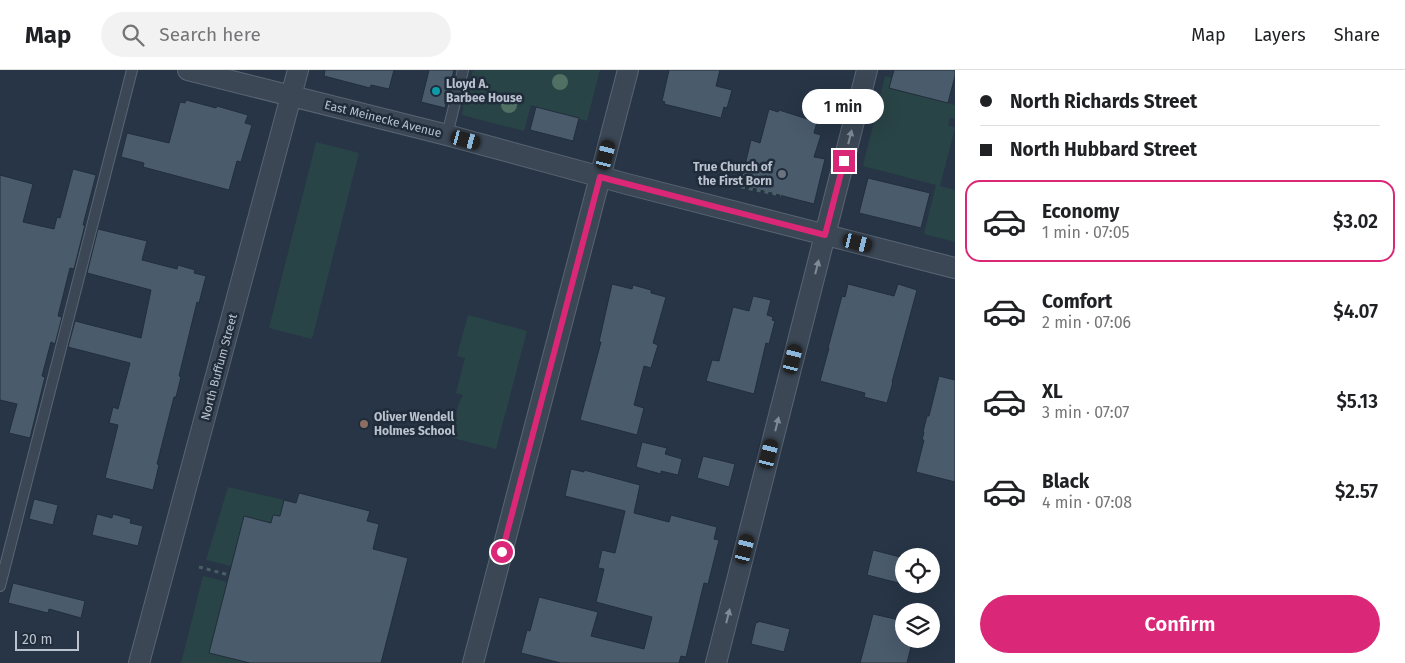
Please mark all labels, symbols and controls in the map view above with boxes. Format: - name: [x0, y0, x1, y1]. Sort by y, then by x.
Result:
- search box: [101, 12, 451, 57]
- text: Map: [25, 21, 71, 49]
- icon: search: [119, 21, 147, 49]
- text: Search here: [159, 23, 261, 46]
- text: Map: [1191, 24, 1226, 46]
- text: Layers: [1254, 24, 1306, 46]
- text: Share: [1334, 24, 1380, 46]
- place label: Lloyd A. Barbee House: [446, 77, 523, 105]
- marker: Lloyd A. Barbee House: [430, 85, 442, 97]
- callout: 1 min: [803, 88, 885, 124]
- text: North Richards Street: [1010, 90, 1197, 113]
- text: 1 min: [824, 97, 862, 116]
- street label: East Meinecke Avenue: [323, 98, 443, 140]
- car: [449, 129, 482, 151]
- one-way arrow: [846, 129, 854, 144]
- text: North Hubbard Street: [1010, 138, 1197, 161]
- car: [595, 139, 616, 171]
- route end: [833, 150, 855, 172]
- place label: True Church of the First Born: [693, 160, 774, 188]
- marker: True Church of the First Born: [776, 168, 788, 180]
- icon: car: [982, 199, 1027, 244]
- text: Economy: [1042, 200, 1119, 223]
- text: $3.02: [1333, 210, 1378, 233]
- text: 1 min · 07:05: [1042, 223, 1130, 242]
- car: [841, 232, 874, 254]
- one-way arrow: [813, 259, 821, 274]
- icon: car: [982, 289, 1027, 334]
- text: Comfort: [1042, 290, 1112, 313]
- text: $4.07: [1333, 300, 1378, 323]
- street label: North Buffum Street: [198, 312, 240, 422]
- text: 2 min · 07:06: [1042, 313, 1131, 332]
- car: [782, 343, 803, 375]
- icon: car: [982, 379, 1027, 424]
- text: XL: [1042, 380, 1063, 403]
- text: $5.13: [1337, 390, 1378, 413]
- text: 3 min · 07:07: [1042, 403, 1129, 422]
- place label: Oliver Wendell Holmes School: [374, 410, 456, 438]
- one-way arrow: [773, 417, 781, 432]
- marker: Oliver Wendell Holmes School: [358, 418, 370, 430]
- car: [758, 438, 779, 470]
- icon: car: [982, 469, 1027, 514]
- text: Black: [1042, 470, 1089, 493]
- text: $2.57: [1335, 480, 1378, 503]
- text: 4 min · 07:08: [1042, 493, 1132, 512]
- car: [734, 533, 755, 565]
- route start: [491, 541, 513, 563]
- map controls: [895, 548, 940, 648]
- button: locate: [895, 548, 940, 593]
- button: Confirm: [980, 595, 1380, 653]
- button: layers: [895, 603, 940, 648]
- one-way arrow: [724, 608, 732, 623]
- scale bar: [15, 628, 79, 651]
- text: 20 m: [22, 631, 52, 648]

